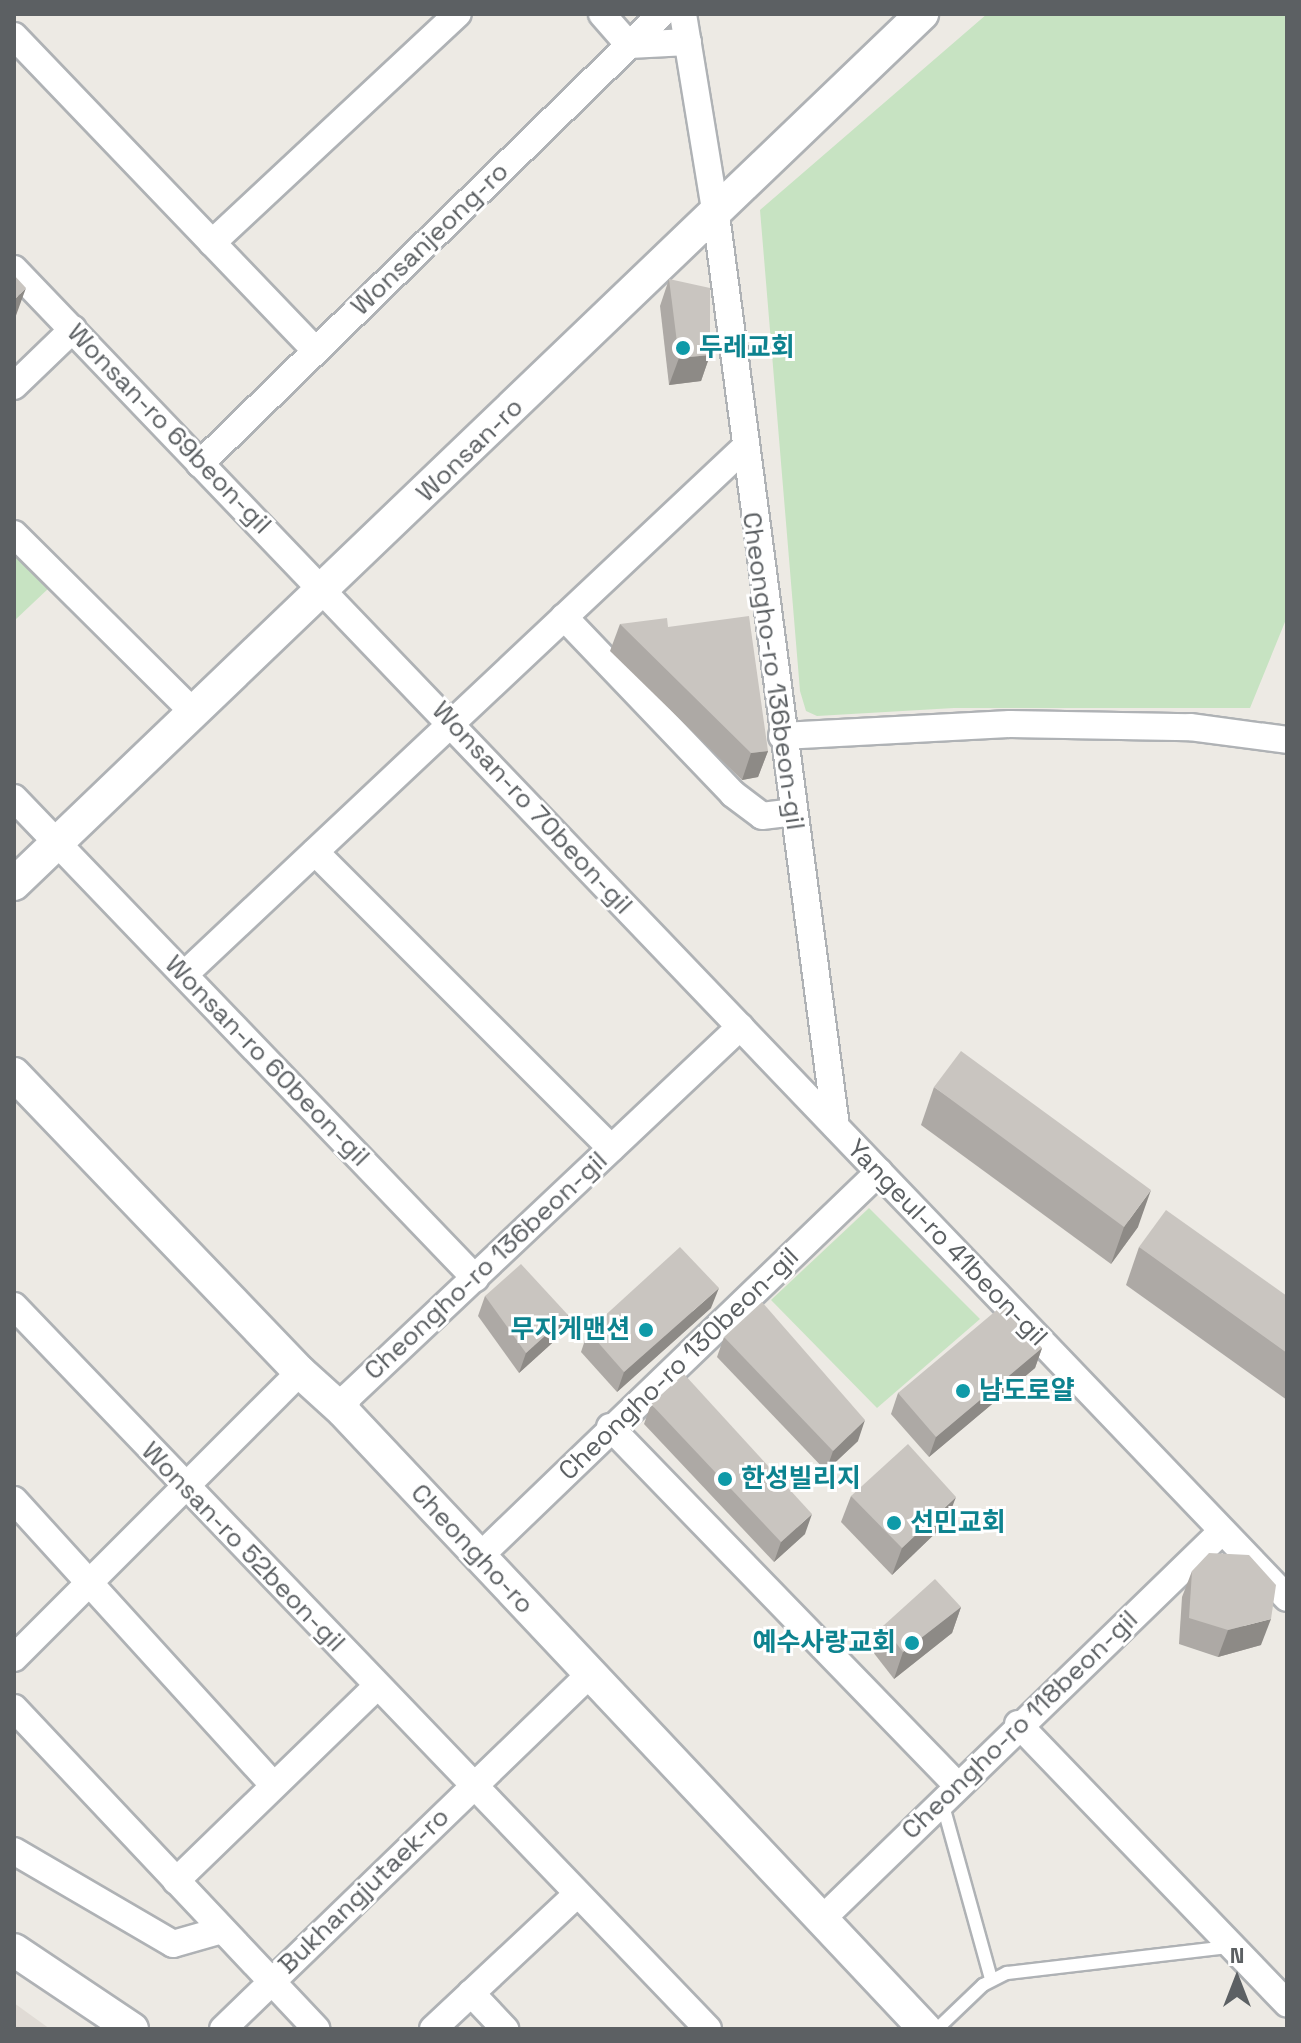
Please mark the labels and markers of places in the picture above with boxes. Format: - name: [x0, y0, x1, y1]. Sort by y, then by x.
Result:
- place label: 두레교회: [699, 332, 795, 364]
- marker: 두레교회: [674, 339, 692, 357]
- place label: 무지게맨션: [510, 1314, 630, 1346]
- marker: 무지게맨션: [637, 1321, 655, 1339]
- place label: 남도로얄: [979, 1375, 1075, 1407]
- marker: 남도로얄: [954, 1382, 972, 1400]
- place label: 한성빌리지: [741, 1463, 861, 1495]
- marker: 한성빌리지: [716, 1470, 734, 1488]
- place label: 선민교회: [910, 1507, 1006, 1539]
- marker: 선민교회: [885, 1514, 903, 1532]
- place label: 예수사랑교회: [752, 1627, 896, 1659]
- marker: 예수사랑교회: [903, 1634, 921, 1652]

